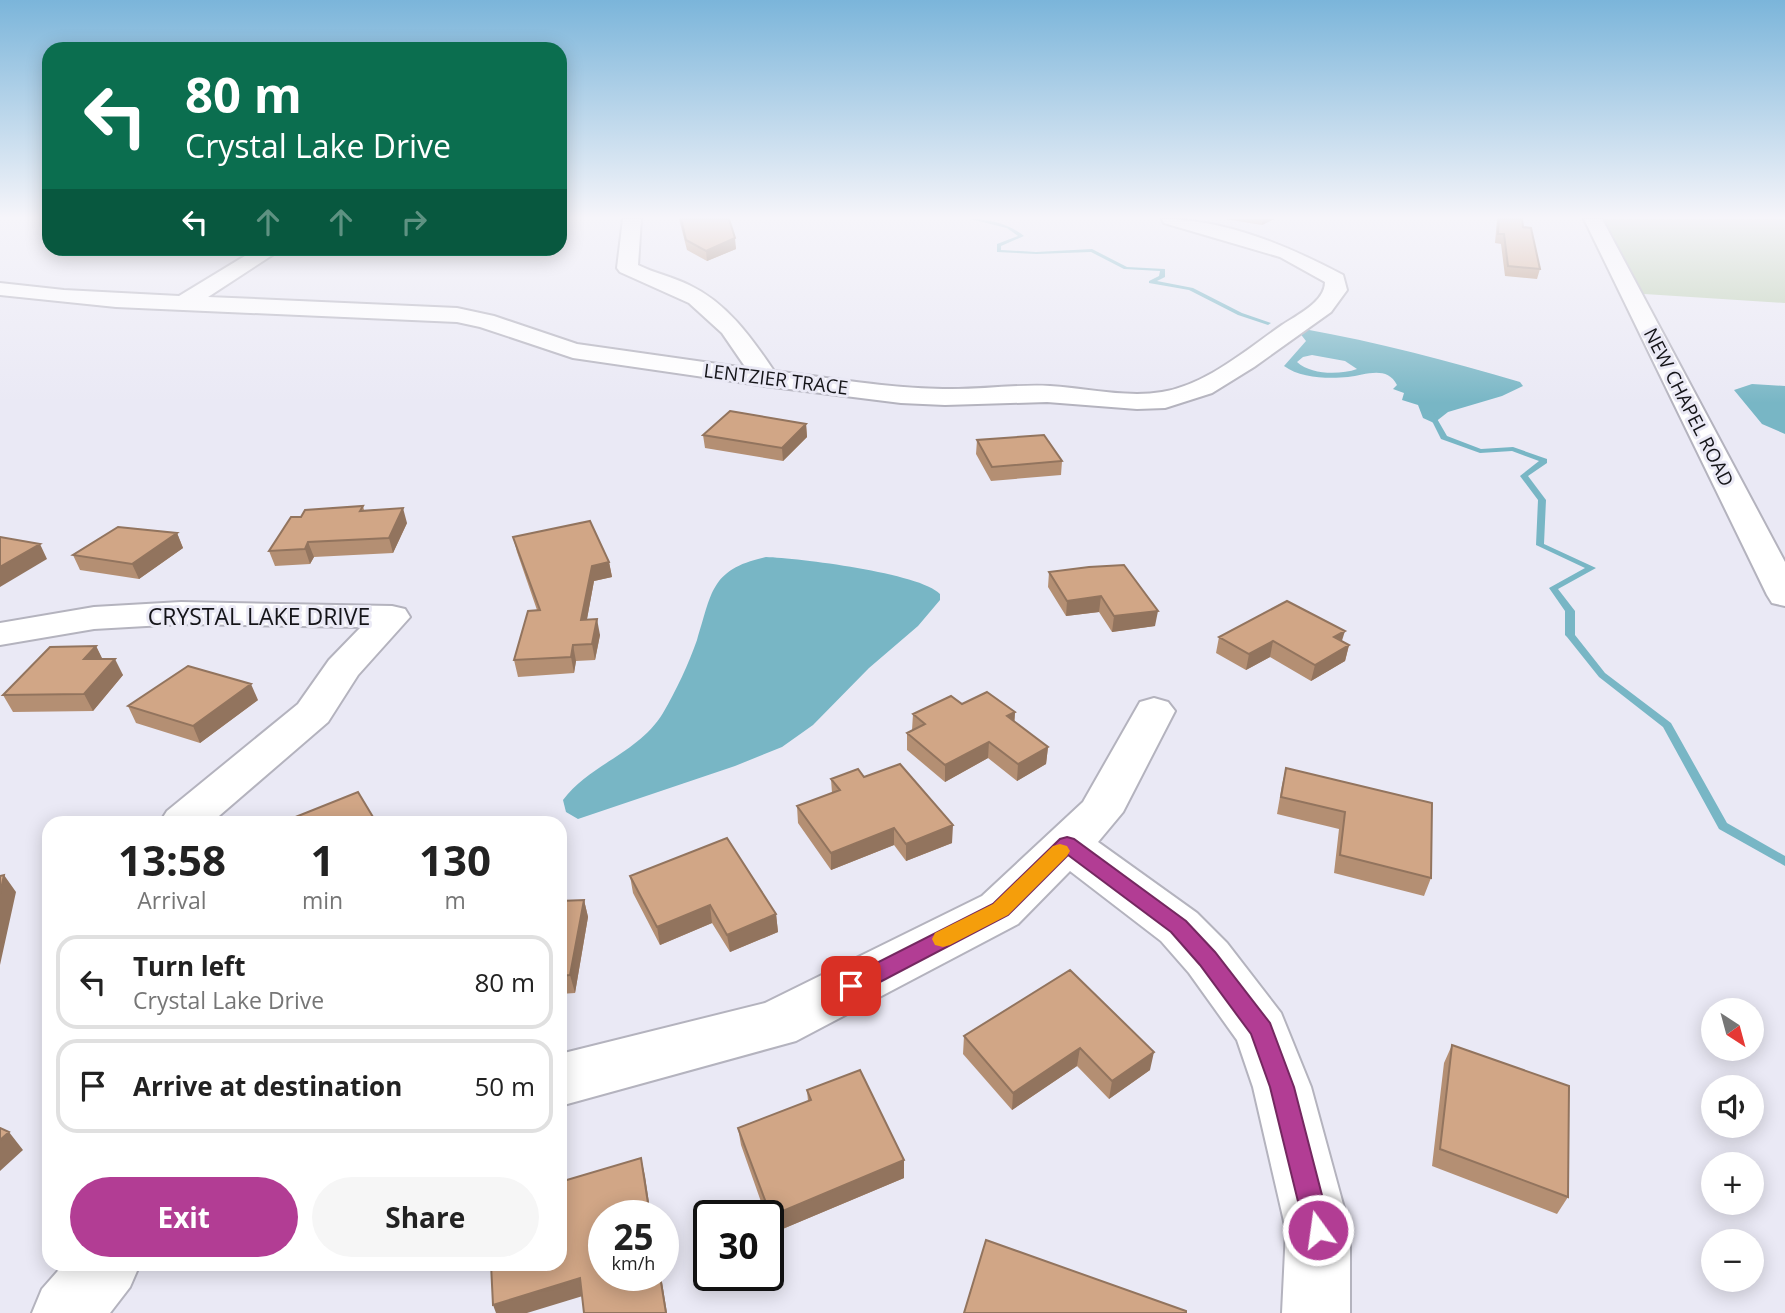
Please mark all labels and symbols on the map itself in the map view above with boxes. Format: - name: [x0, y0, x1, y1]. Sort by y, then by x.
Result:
- street label: NEW CHAPEL ROAD: [1638, 323, 1740, 491]
- street label: LENTZIER TRACE: [702, 357, 850, 401]
- street label: CRYSTAL LAKE DRIVE: [148, 600, 370, 632]
- pin: [821, 956, 881, 1016]
- north arrow: [1701, 998, 1764, 1060]
- position arrow: [1281, 1193, 1355, 1267]
- speed limit sign: 30: [693, 1200, 784, 1291]

